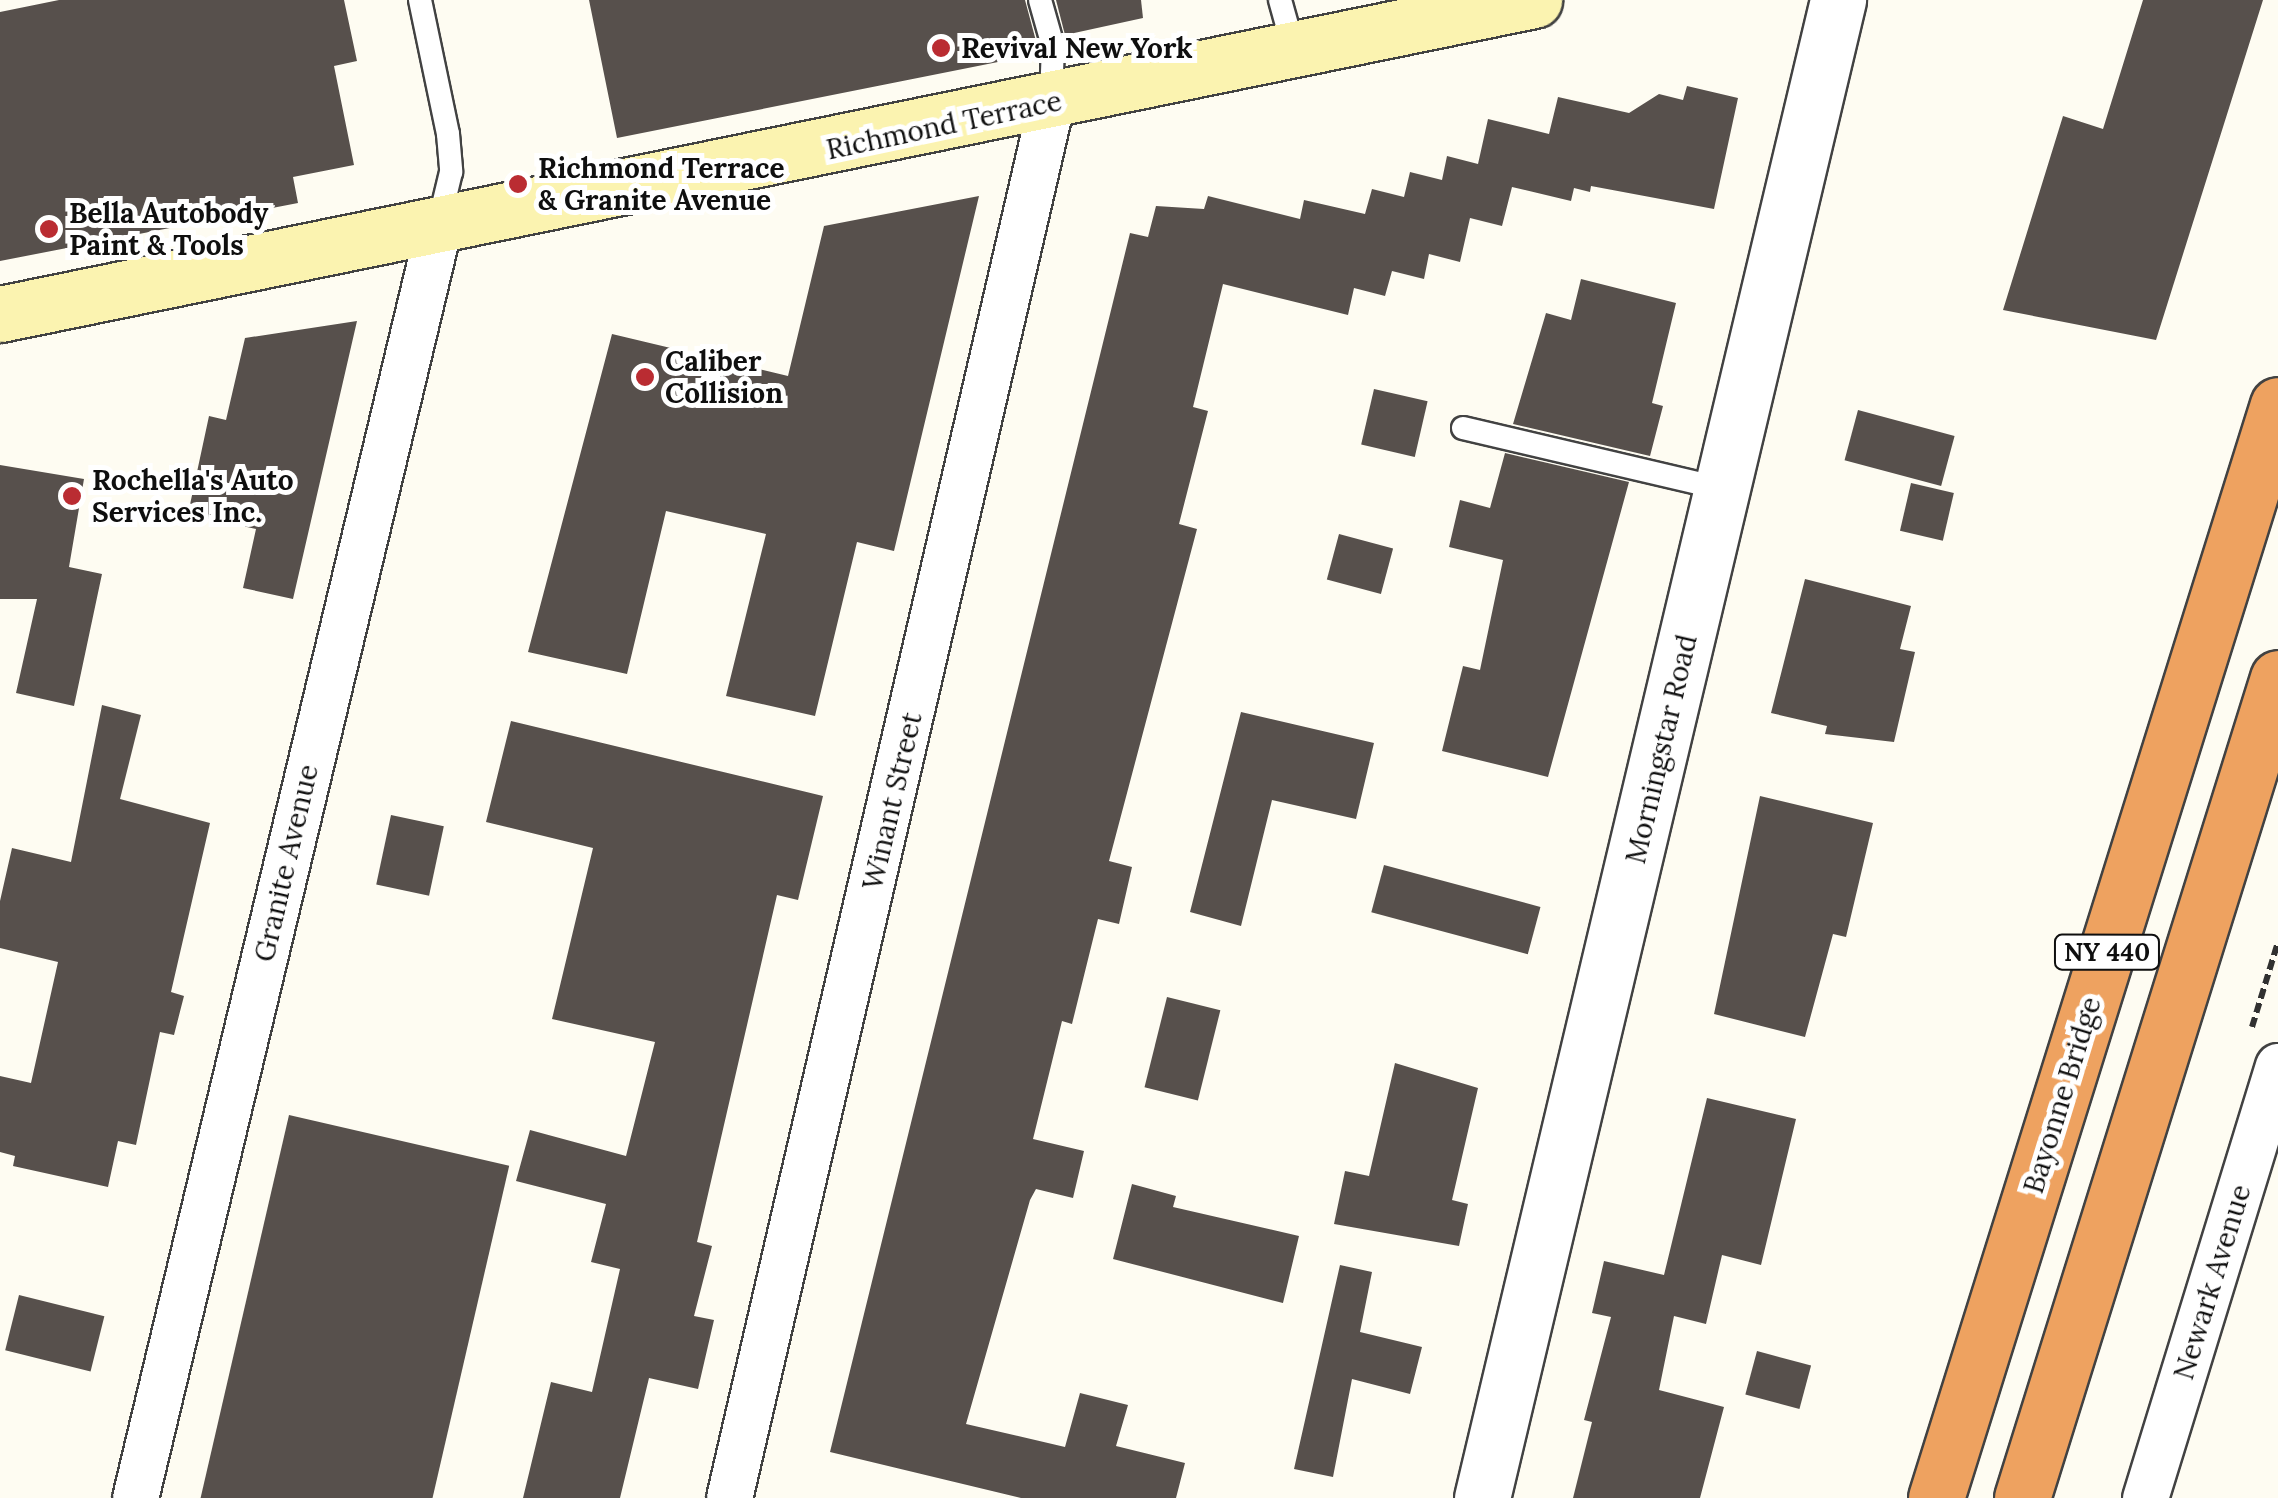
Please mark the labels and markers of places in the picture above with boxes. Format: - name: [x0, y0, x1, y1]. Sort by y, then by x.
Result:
- place label: Revival New York: [961, 31, 1193, 65]
- marker: Revival New York: [930, 37, 952, 59]
- place label: Richmond Terrace & Granite Avenue: [538, 151, 785, 217]
- marker: Richmond Terrace & Granite Avenue: [507, 173, 529, 195]
- place label: Bella Autobody Paint & Tools: [69, 196, 268, 262]
- marker: Bella Autobody Paint & Tools: [38, 218, 60, 240]
- place label: Caliber Collision: [665, 344, 783, 410]
- marker: Caliber Collision: [634, 366, 656, 388]
- place label: Rochella's Auto Services Inc.: [92, 463, 294, 529]
- marker: Rochella's Auto Services Inc.: [61, 485, 83, 507]

